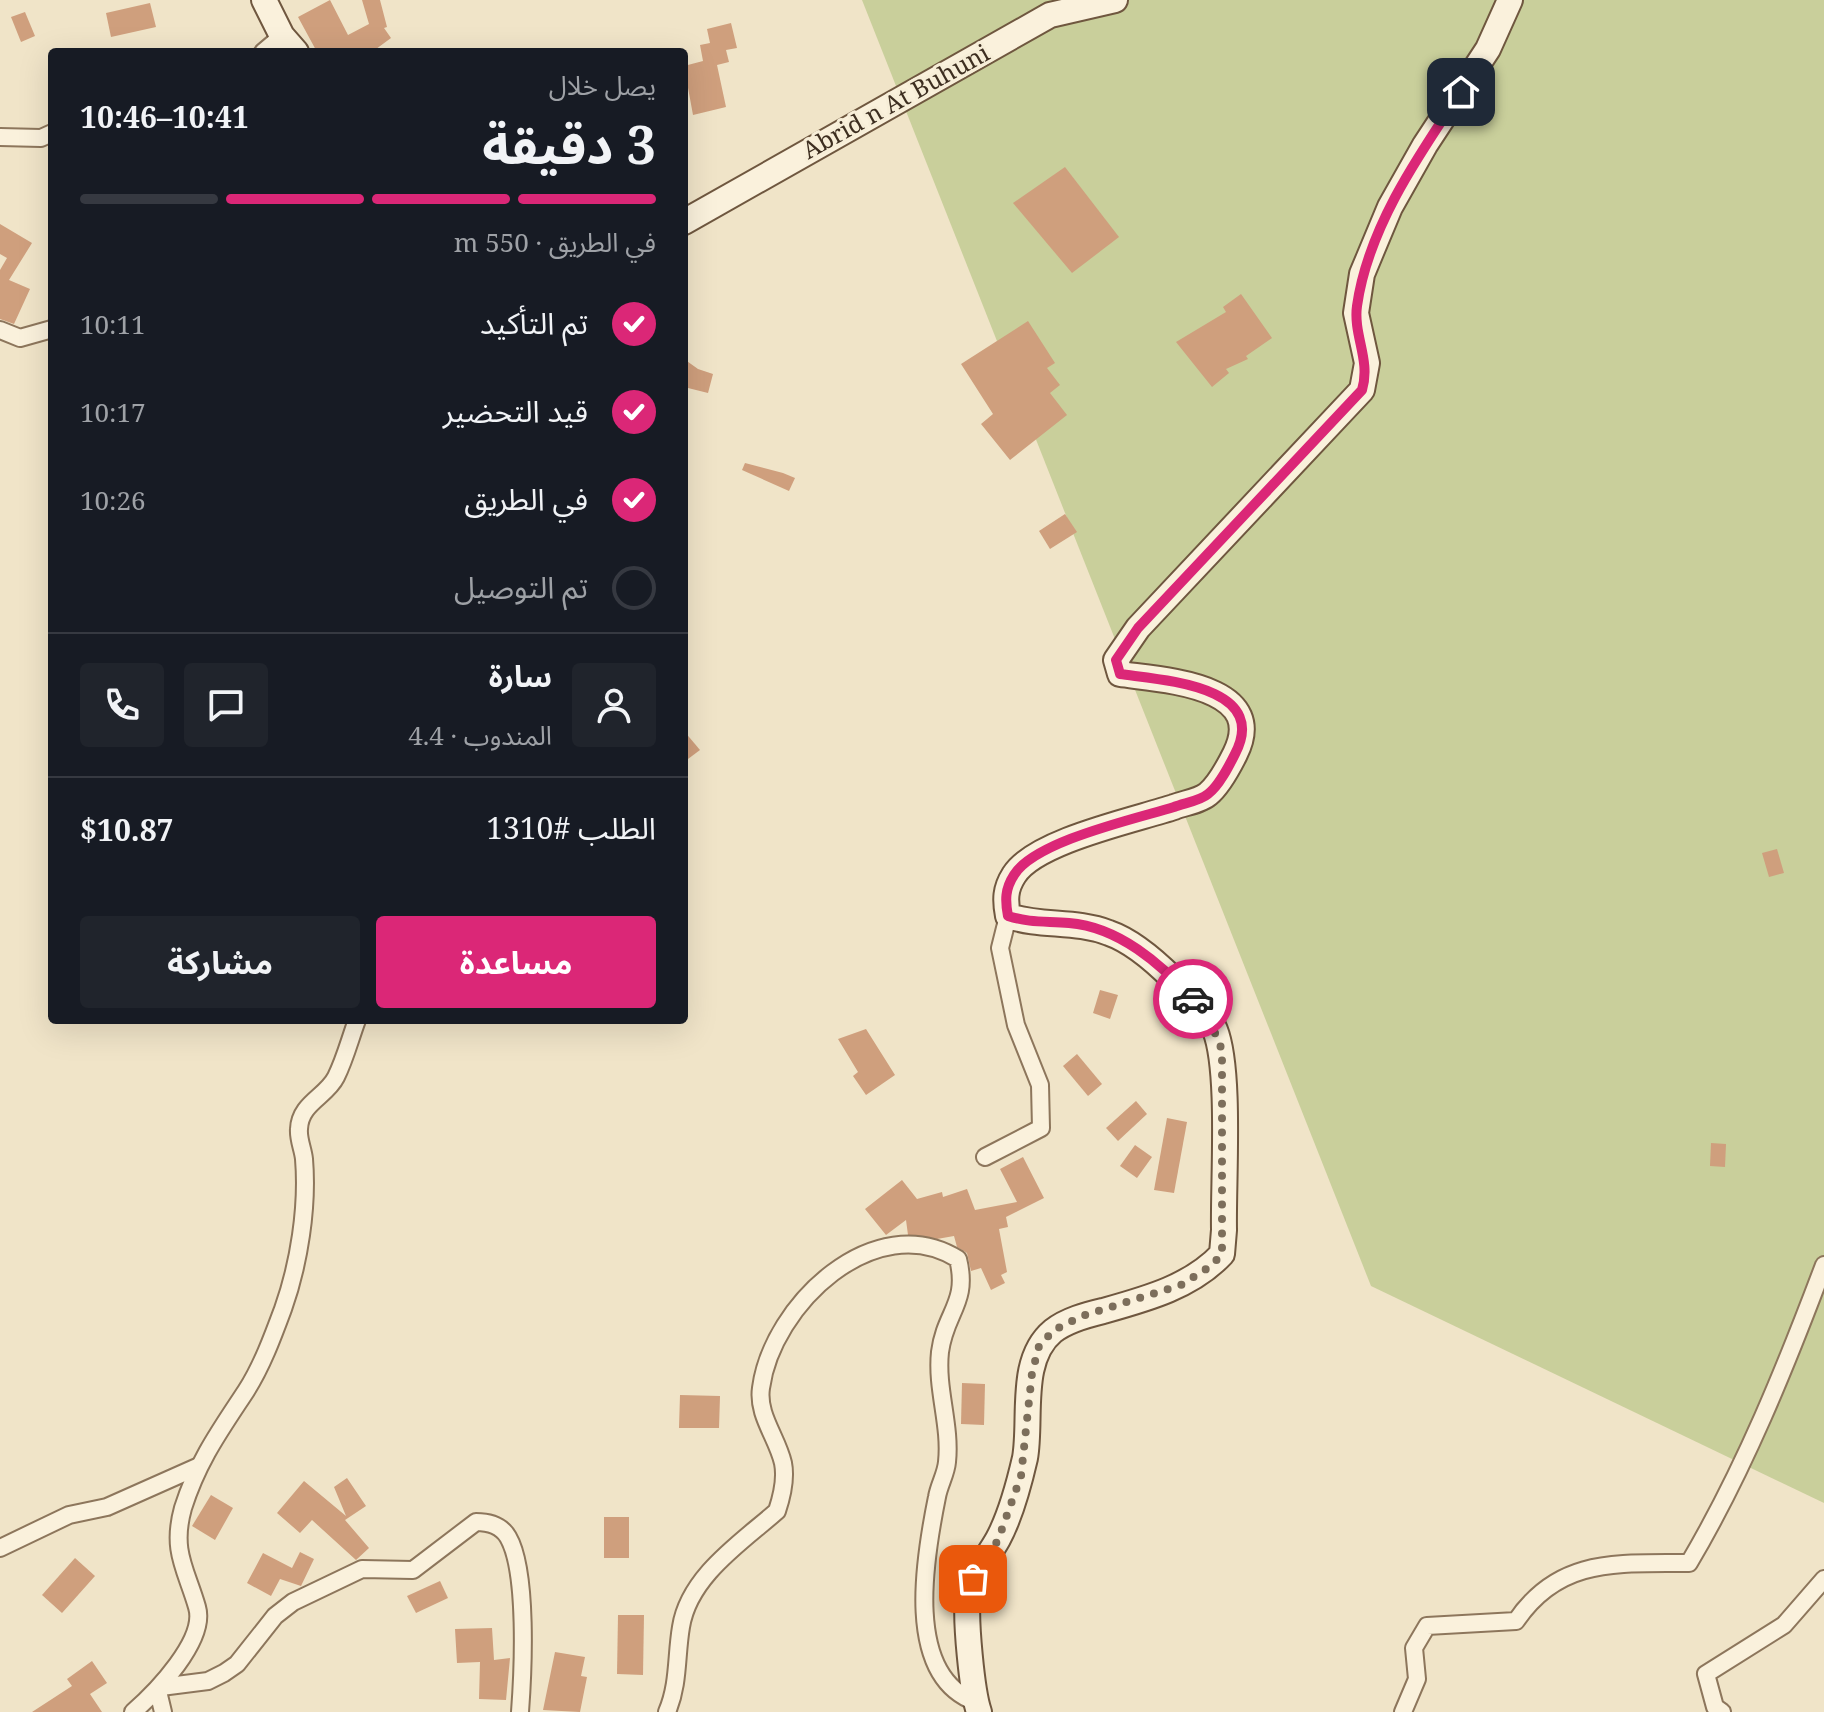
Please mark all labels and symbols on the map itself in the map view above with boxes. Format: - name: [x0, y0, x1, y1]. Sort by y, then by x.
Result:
- street label: Abrid n At Buhuni: [796, 35, 995, 166]
- pin: [1427, 58, 1495, 126]
- courier: [1153, 959, 1233, 1039]
- pin: [939, 1545, 1007, 1613]

